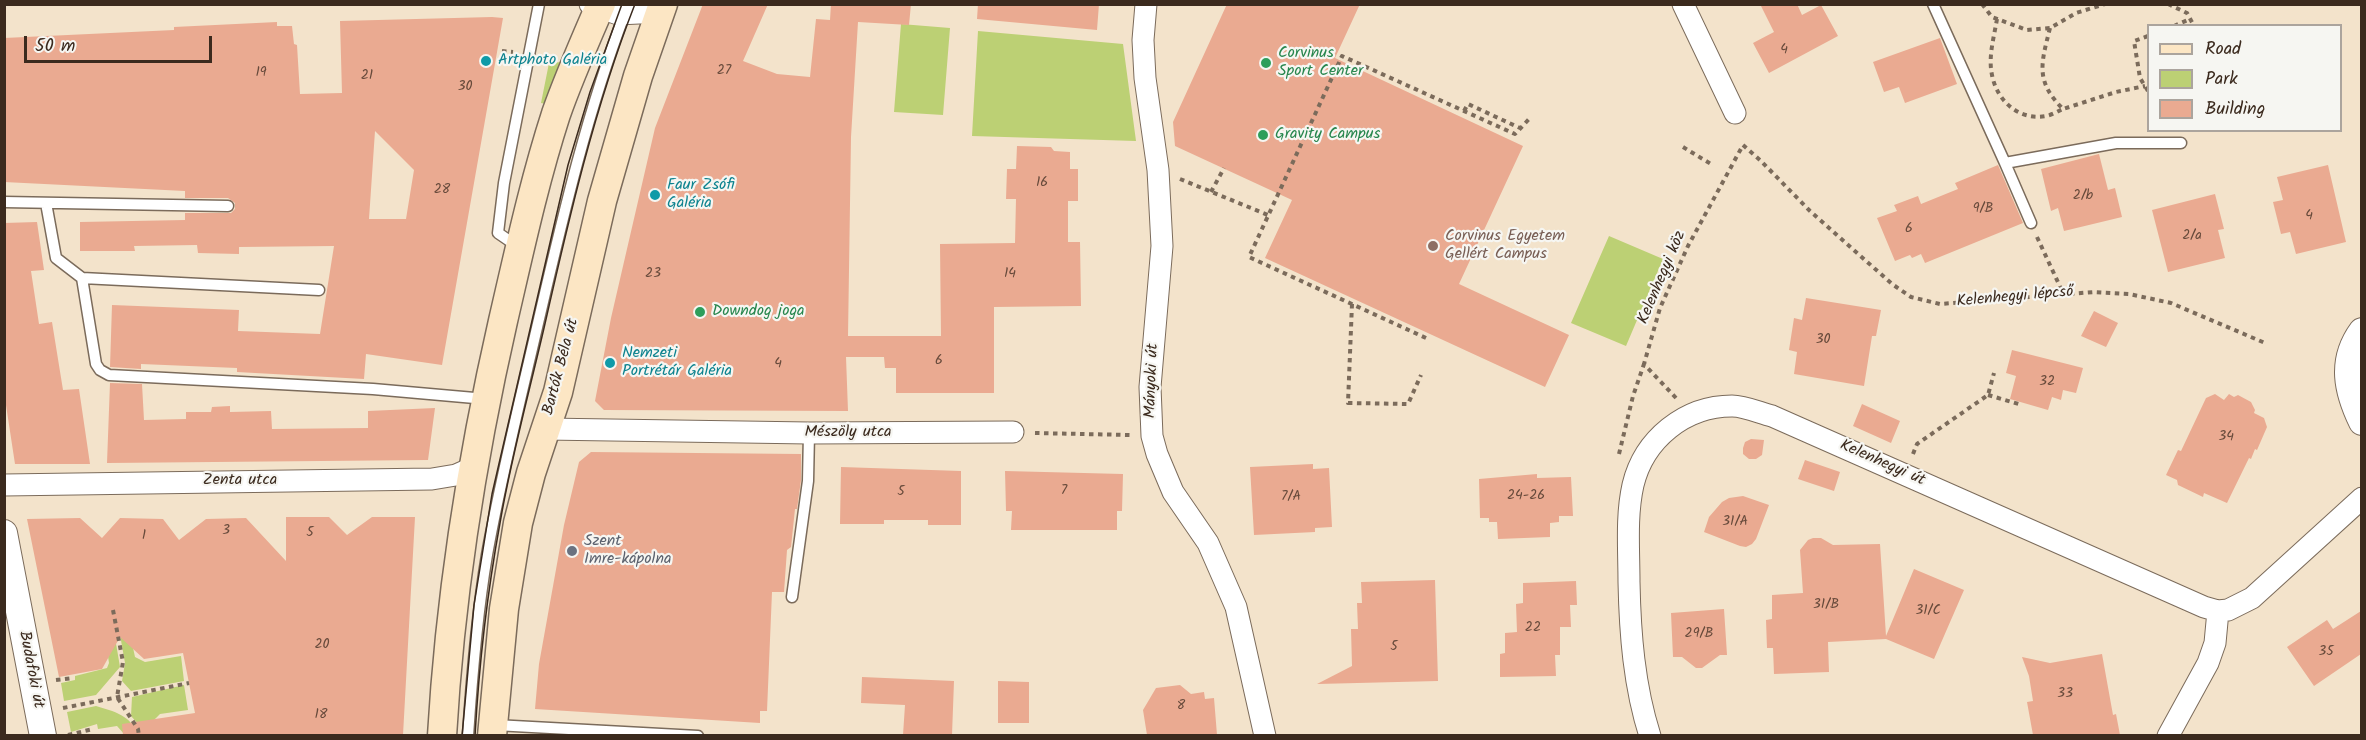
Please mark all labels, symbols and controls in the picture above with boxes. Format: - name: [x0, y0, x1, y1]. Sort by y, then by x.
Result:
- scale bar: [27, 24, 214, 62]
- legend: [2147, 24, 2342, 132]
- text: 50 m: [35, 32, 75, 61]
- text: Road: [2205, 35, 2241, 64]
- house number: 4: [1780, 43, 1788, 59]
- place label: Corvinus Sport Center: [1278, 44, 1363, 82]
- place label: Artphoto Galéria: [498, 51, 607, 71]
- marker: Artphoto Galéria: [479, 54, 493, 68]
- marker: Corvinus Sport Center: [1259, 56, 1273, 70]
- house number: 27: [717, 64, 731, 80]
- text: Park: [2205, 65, 2238, 94]
- house number: 19: [255, 66, 267, 82]
- house number: 21: [361, 69, 373, 85]
- house number: 30: [458, 80, 472, 96]
- text: Building: [2205, 95, 2265, 124]
- place label: Gravity Campus: [1275, 125, 1380, 145]
- marker: Gravity Campus: [1256, 128, 1270, 142]
- place label: Faur Zsófi Galéria: [667, 176, 735, 214]
- house number: 16: [1036, 176, 1048, 192]
- house number: 28: [434, 183, 450, 199]
- marker: Faur Zsófi Galéria: [648, 188, 662, 202]
- house number: 2/b: [2073, 189, 2093, 205]
- house number: 9/B: [1973, 202, 1993, 218]
- house number: 4: [2305, 209, 2313, 225]
- house number: 6: [1905, 222, 1913, 238]
- place label: Corvinus Egyetem Gellért Campus: [1445, 227, 1565, 265]
- street label: Kelenhegyi köz: [1635, 229, 1691, 327]
- house number: 2/a: [2182, 229, 2202, 245]
- marker: Corvinus Egyetem Gellért Campus: [1426, 239, 1440, 253]
- house number: 23: [645, 267, 661, 283]
- house number: 14: [1004, 267, 1016, 283]
- street label: Kelenhegyi lépcső: [1956, 283, 2074, 313]
- place label: Downdog joga: [712, 302, 805, 322]
- marker: Downdog joga: [693, 305, 707, 319]
- street label: Bartók Béla út: [540, 317, 584, 417]
- house number: 30: [1816, 333, 1830, 349]
- street label: Mányoki út: [1142, 343, 1164, 419]
- place label: Nemzeti Portrétár Galéria: [622, 344, 732, 382]
- house number: 6: [935, 354, 943, 370]
- marker: Nemzeti Portrétár Galéria: [603, 356, 617, 370]
- house number: 4: [774, 357, 782, 373]
- house number: 32: [2039, 375, 2055, 391]
- street label: Mészöly utca: [804, 423, 892, 443]
- house number: 34: [2218, 430, 2234, 446]
- street label: Kelenhegyi út: [1836, 437, 1928, 491]
- street label: Zenta utca: [203, 471, 277, 491]
- house number: 7: [1061, 484, 1067, 500]
- house number: 5: [897, 485, 905, 501]
- house number: 24-26: [1507, 489, 1545, 505]
- house number: 7/A: [1281, 490, 1301, 506]
- house number: 31/A: [1722, 515, 1748, 531]
- house number: 3: [222, 524, 230, 540]
- house number: 5: [306, 526, 314, 542]
- house number: 1: [142, 529, 146, 545]
- place label: Szent Imre-kápolna: [584, 532, 671, 570]
- marker: Szent Imre-kápolna: [565, 544, 579, 558]
- house number: 31/B: [1813, 598, 1839, 614]
- house number: 31/C: [1915, 604, 1941, 620]
- house number: 22: [1525, 621, 1541, 637]
- house number: 29/B: [1685, 627, 1713, 643]
- street label: Budafoki út: [13, 630, 47, 710]
- house number: 20: [314, 638, 330, 654]
- house number: 5: [1390, 640, 1398, 656]
- house number: 35: [2318, 645, 2334, 661]
- house number: 33: [2057, 687, 2073, 703]
- house number: 8: [1177, 699, 1185, 715]
- house number: 18: [315, 708, 327, 724]

